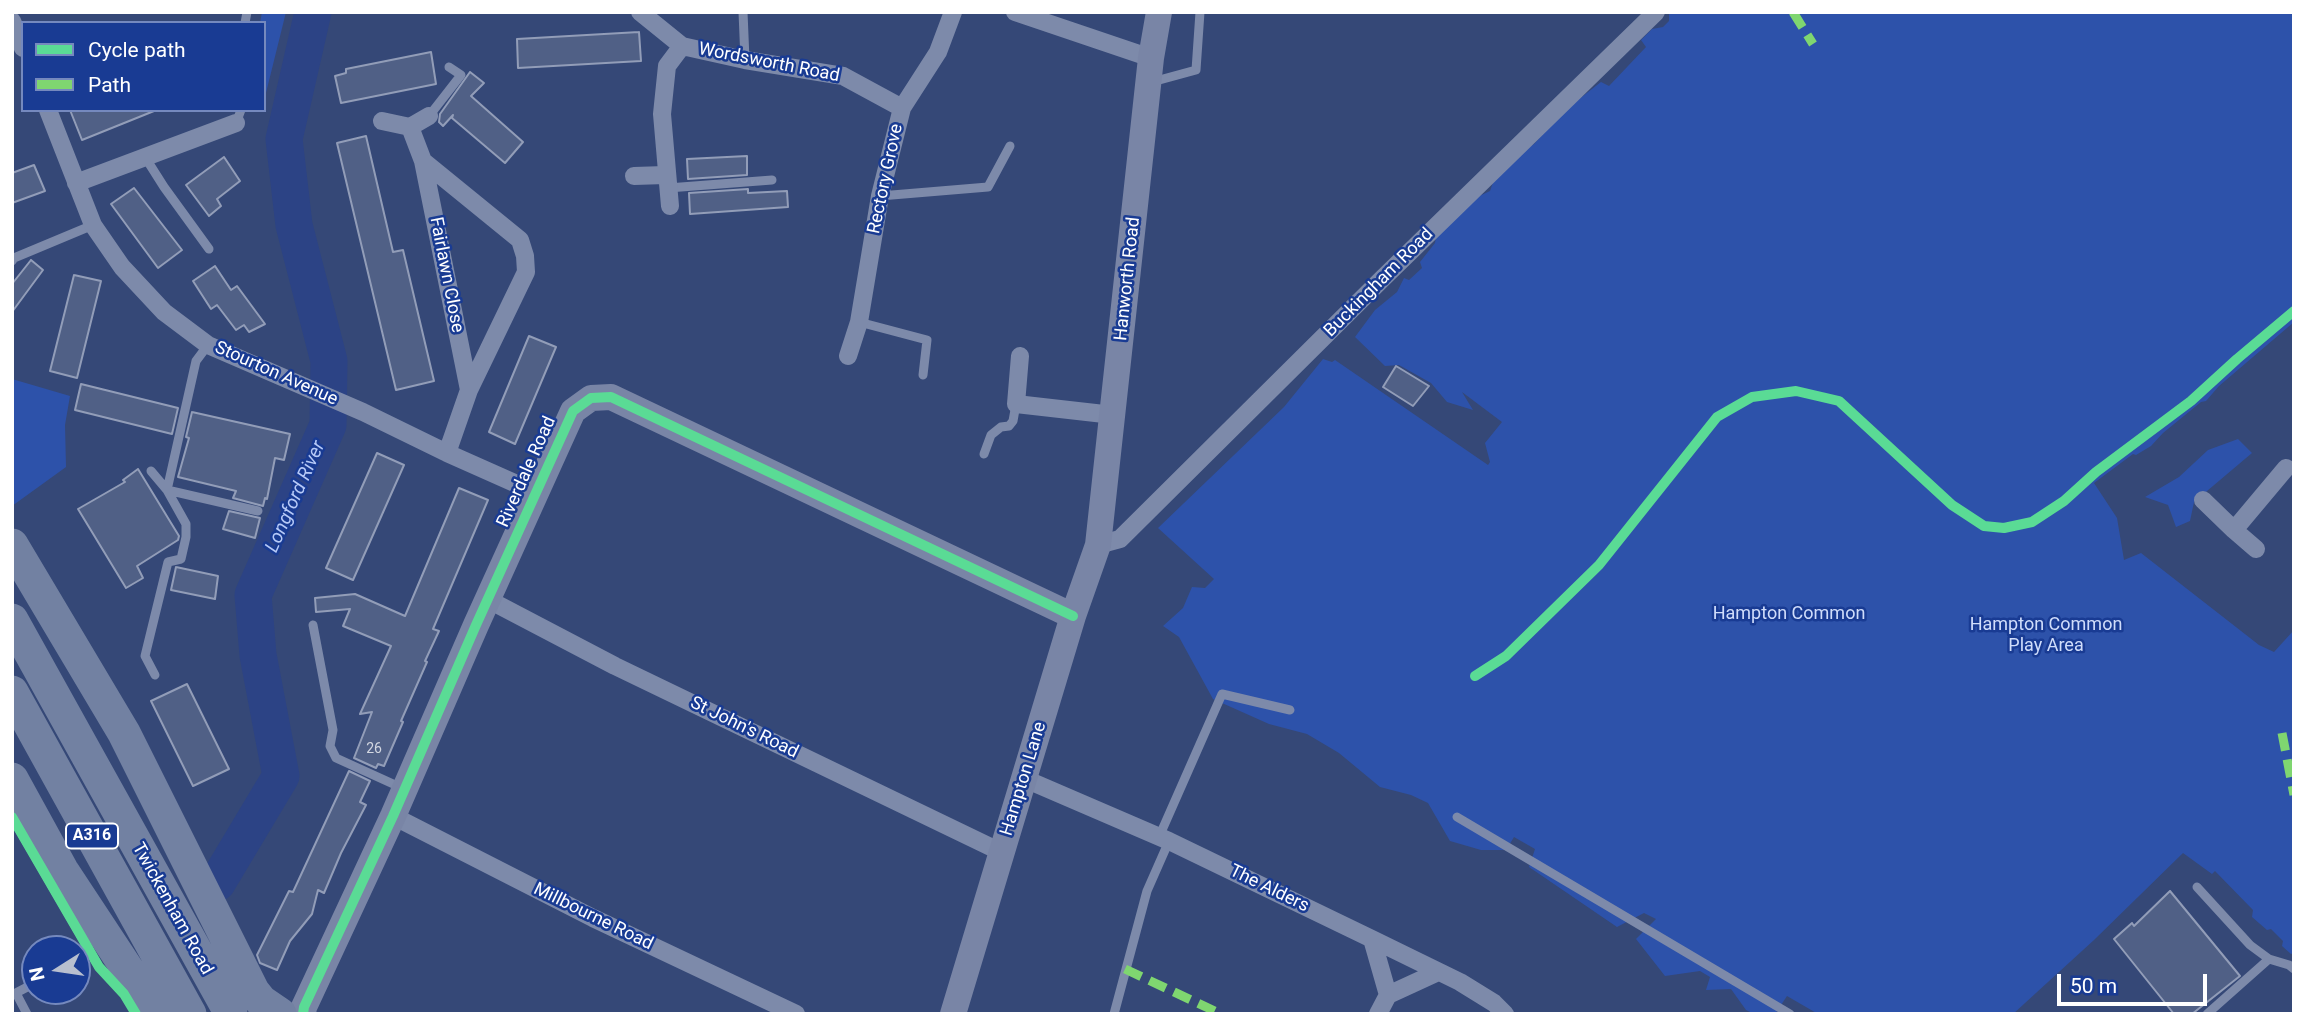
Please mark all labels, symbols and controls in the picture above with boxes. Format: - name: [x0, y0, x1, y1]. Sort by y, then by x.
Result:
- legend: [21, 21, 266, 112]
- text: Cycle path: [88, 38, 186, 62]
- street label: Wordsworth Road: [697, 39, 841, 87]
- text: Path: [88, 73, 131, 97]
- street label: Rectory Grove: [864, 122, 908, 236]
- street label: Fairlawn Close: [424, 215, 468, 335]
- street label: Hanworth Road: [1111, 216, 1145, 342]
- street label: Buckingham Road: [1320, 224, 1438, 342]
- street label: Stourton Avenue: [211, 337, 341, 411]
- street label: Riverdale Road: [493, 413, 561, 531]
- water label: Longford River: [261, 438, 331, 556]
- park label: Hampton Common: [1713, 603, 1865, 625]
- park label: Hampton Common Play Area: [1970, 614, 2122, 656]
- street label: St John's Road: [686, 692, 802, 764]
- street label: Hampton Lane: [996, 719, 1052, 839]
- house number: 26: [366, 741, 382, 757]
- road number: A316: [66, 824, 118, 848]
- street label: Twickenham Road: [127, 839, 217, 979]
- street label: The Alders: [1226, 860, 1312, 918]
- street label: Millbourne Road: [530, 879, 656, 955]
- north arrow: [21, 935, 91, 1005]
- scale bar: [2061, 960, 2212, 1004]
- text: N: [24, 965, 50, 983]
- text: 50 m: [2070, 974, 2117, 998]

